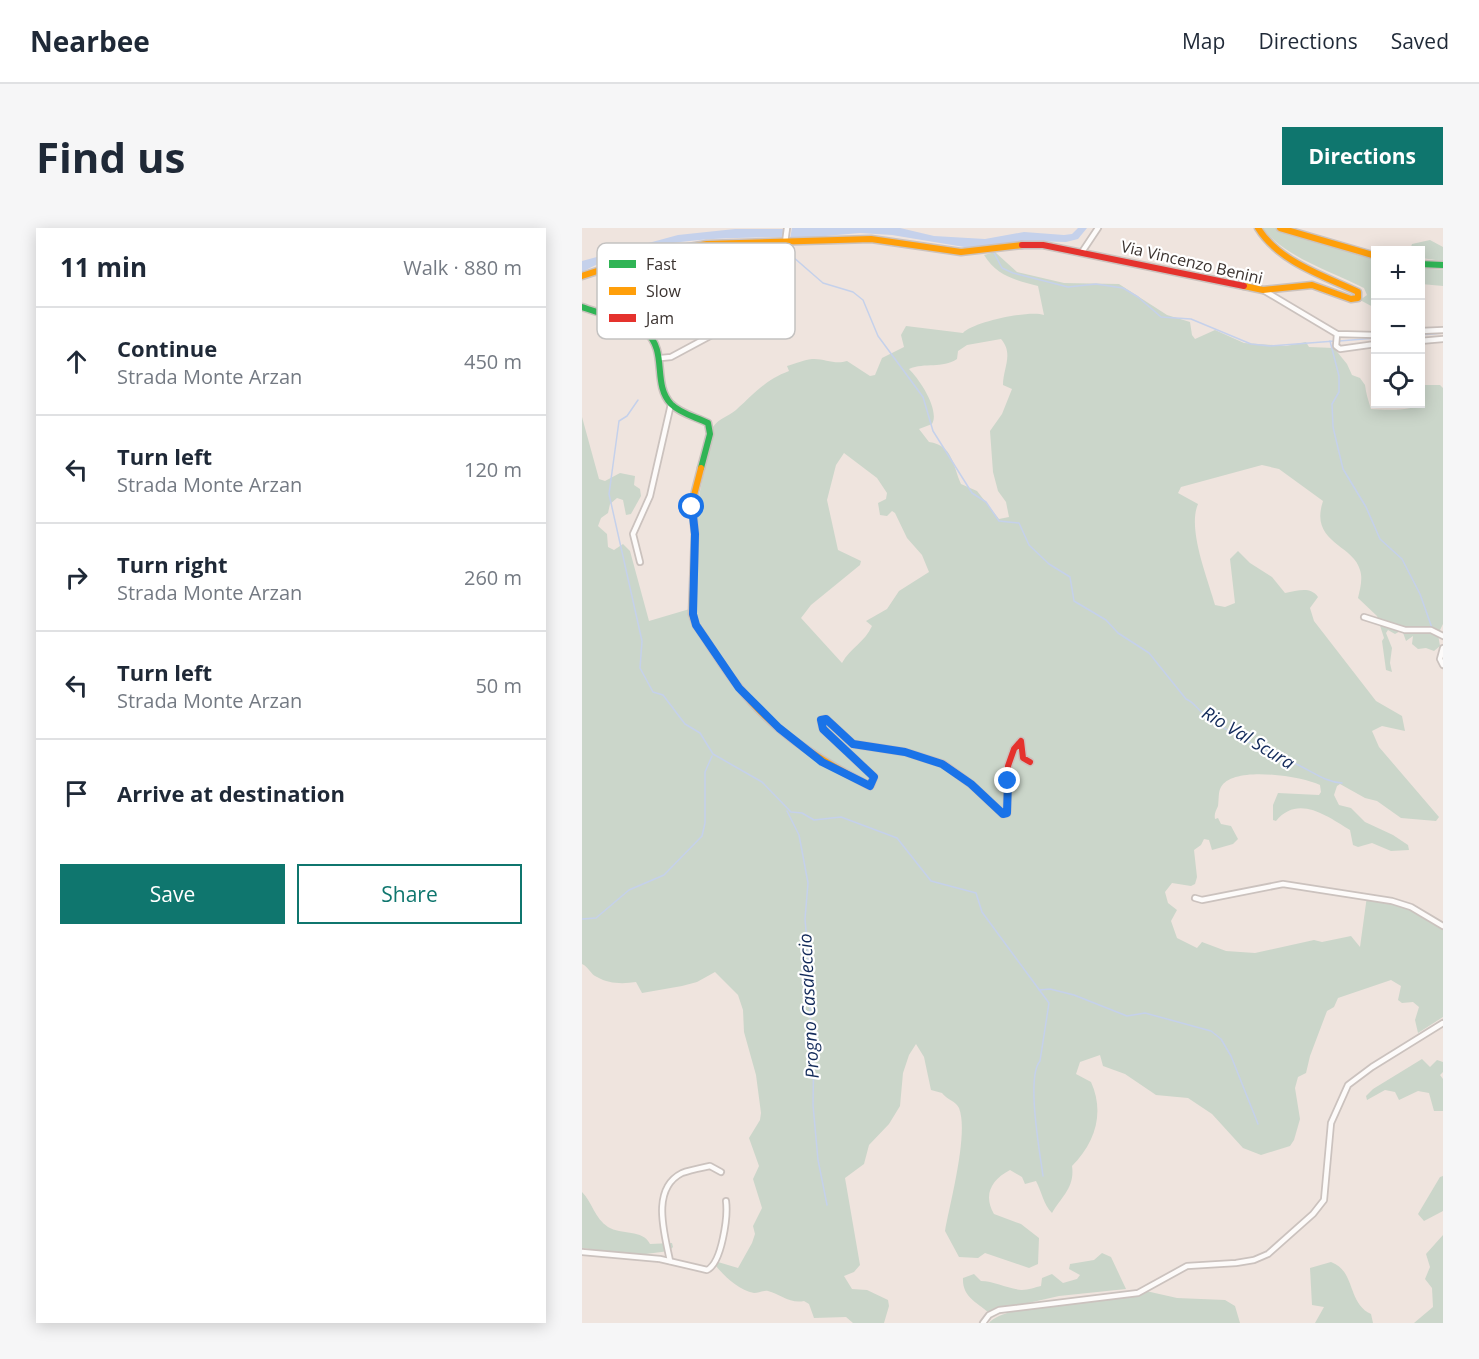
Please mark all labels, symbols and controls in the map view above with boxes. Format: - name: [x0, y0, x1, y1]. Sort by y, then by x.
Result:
- text: Nearbee: [30, 22, 150, 60]
- text: Map: [1182, 27, 1225, 55]
- text: Directions: [1258, 27, 1358, 55]
- text: Saved: [1391, 27, 1449, 55]
- button: Directions: [1282, 127, 1443, 185]
- text: Find us: [36, 128, 185, 185]
- street label: Via Vincenzo Benini: [1119, 235, 1265, 289]
- legend: [597, 243, 795, 339]
- map controls: [1371, 246, 1425, 408]
- button: +: [1371, 246, 1425, 300]
- text: 11 min: [60, 249, 147, 285]
- text: Fast: [646, 253, 677, 275]
- text: Walk · 880 m: [403, 254, 522, 281]
- text: Slow: [646, 280, 681, 302]
- button: −: [1371, 300, 1425, 354]
- text: Jam: [644, 307, 674, 329]
- text: Continue: [117, 333, 217, 363]
- icon: ahead: [60, 345, 93, 378]
- text: 450 m: [464, 348, 522, 375]
- button: locate: [1371, 354, 1425, 408]
- text: Strada Monte Arzan: [117, 363, 302, 390]
- text: Turn left: [117, 441, 212, 471]
- icon: left: [60, 453, 93, 486]
- text: 120 m: [464, 456, 522, 483]
- text: Strada Monte Arzan: [117, 471, 302, 498]
- route start: [678, 493, 704, 519]
- text: Turn right: [117, 549, 228, 579]
- icon: right: [60, 561, 93, 594]
- text: 260 m: [464, 564, 522, 591]
- text: Strada Monte Arzan: [117, 579, 302, 606]
- text: Turn left: [117, 657, 212, 687]
- icon: left: [60, 669, 93, 702]
- text: 50 m: [475, 672, 522, 699]
- text: Strada Monte Arzan: [117, 687, 302, 714]
- water label: Rio Val Scura: [1198, 700, 1299, 774]
- route end: [994, 767, 1020, 793]
- icon: arrive: [60, 777, 93, 810]
- text: Arrive at destination: [117, 778, 345, 808]
- button: Save: [60, 864, 285, 924]
- button: Share: [297, 864, 522, 924]
- water label: Progno Casaleccio: [792, 933, 824, 1079]

